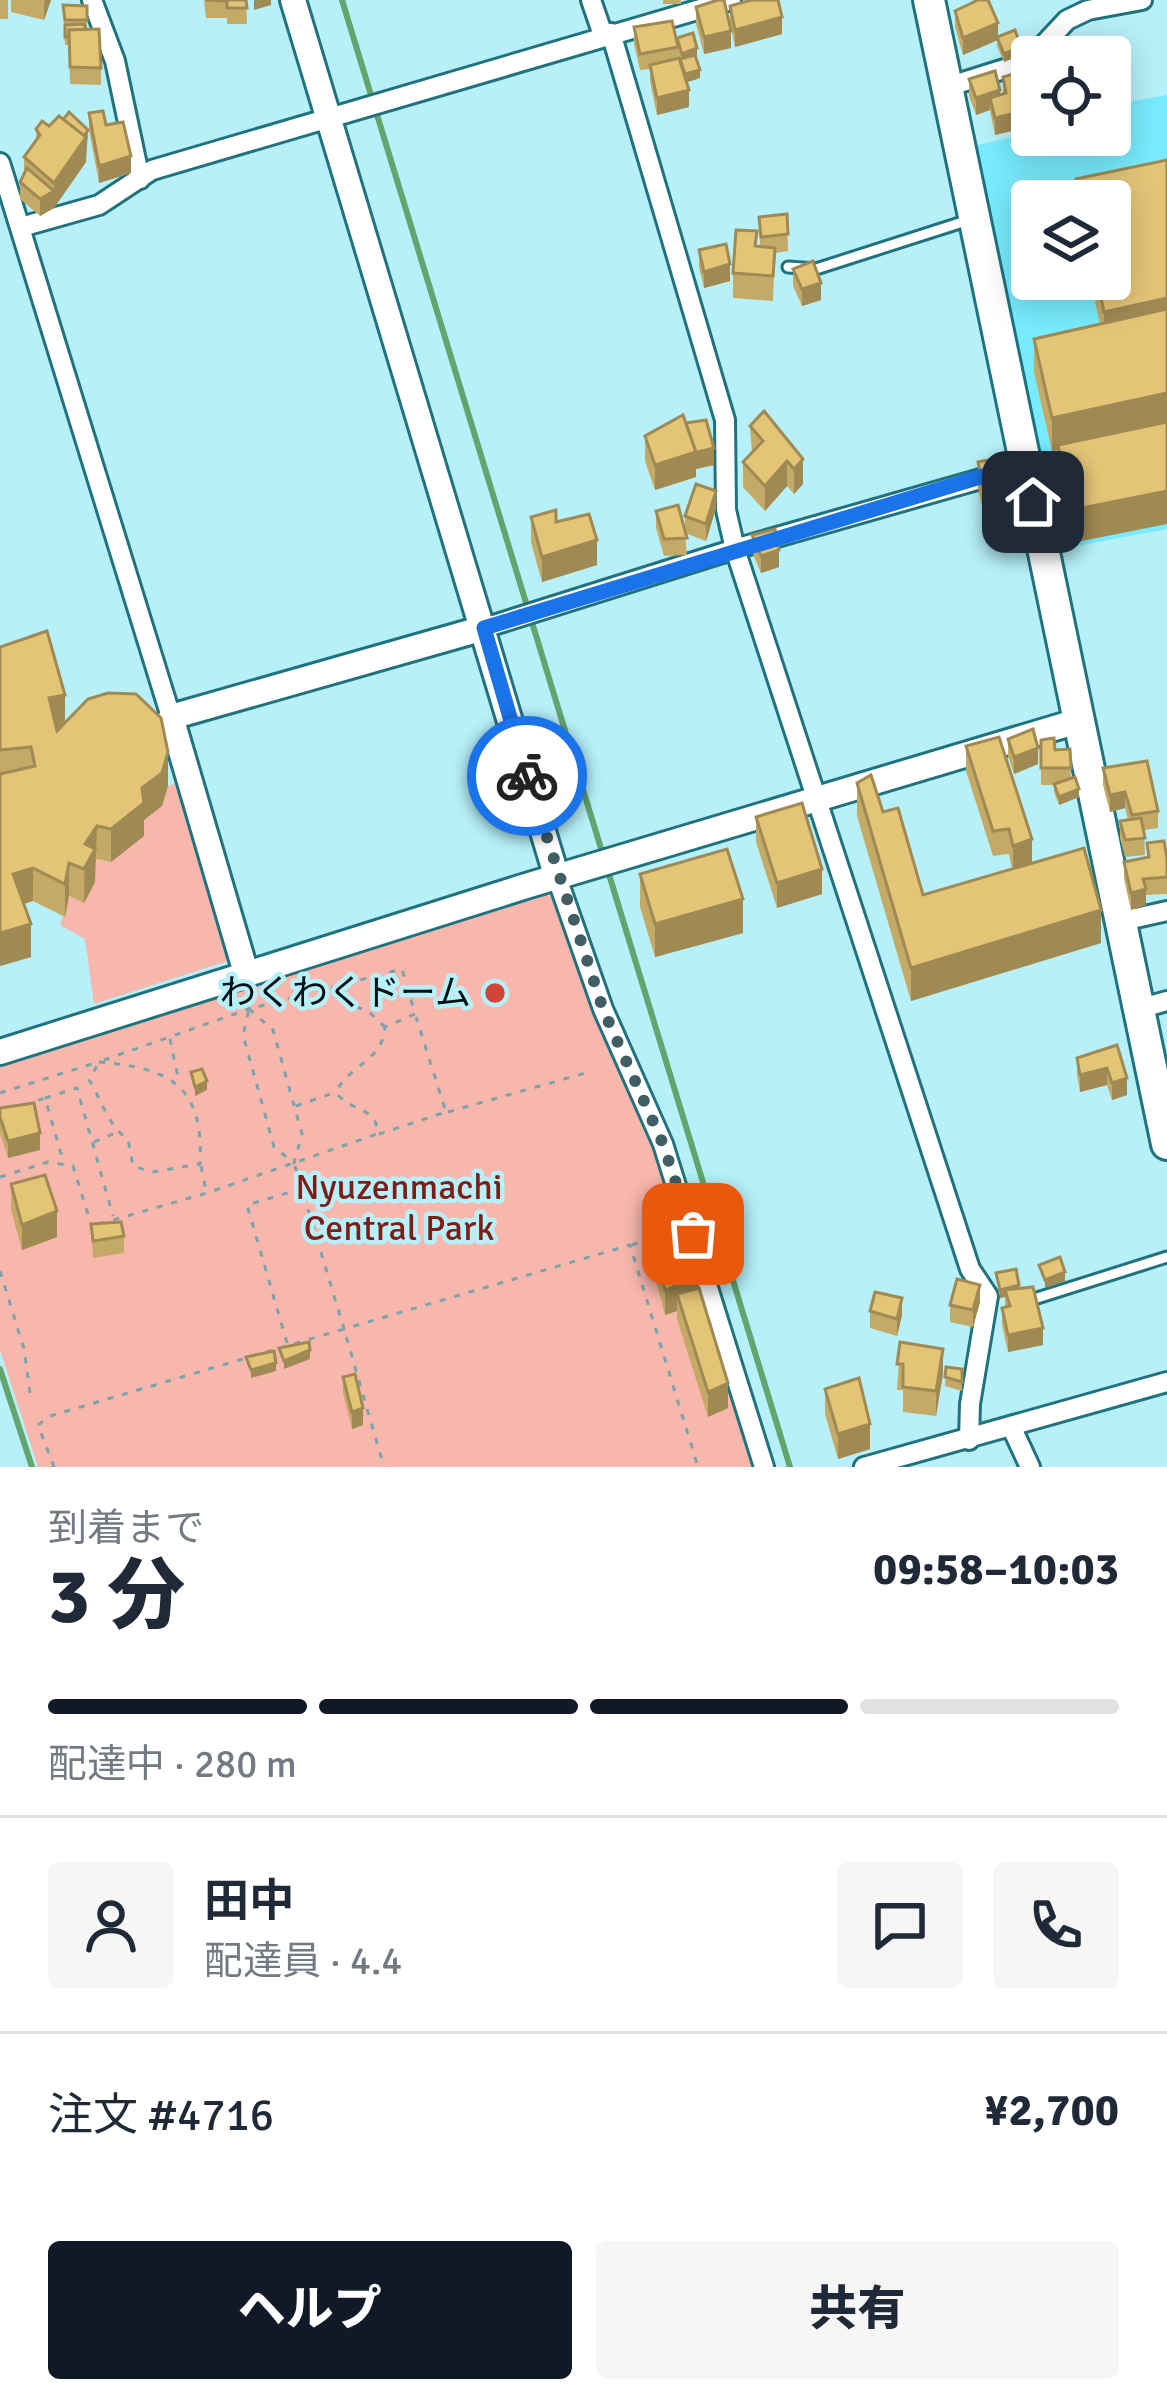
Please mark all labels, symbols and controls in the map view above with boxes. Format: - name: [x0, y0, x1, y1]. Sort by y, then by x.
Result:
- map controls: [1011, 36, 1131, 300]
- button: locate: [1011, 36, 1131, 156]
- button: layers: [1011, 180, 1131, 300]
- pin: [982, 451, 1084, 553]
- icon: home: [1000, 469, 1066, 535]
- courier: [467, 716, 587, 836]
- icon: bike: [494, 743, 560, 809]
- place label: わくわくドーム: [220, 971, 471, 1016]
- marker: わくわくドーム: [482, 980, 508, 1006]
- park label: Nyuzenmachi Central Park: [295, 1165, 503, 1251]
- pin: [642, 1183, 744, 1285]
- icon: bag: [660, 1201, 726, 1267]
- text: 到着まで: [48, 1504, 204, 1552]
- text: 09:58–10:03: [873, 1542, 1119, 1597]
- text: 3 分: [48, 1549, 185, 1645]
- text: 配達中 · 280 m: [48, 1740, 297, 1788]
- button: person: [48, 1862, 174, 1988]
- button: chat: [837, 1862, 963, 1988]
- button: phone: [993, 1862, 1119, 1988]
- text: 田中: [204, 1874, 294, 1929]
- text: 配達員 · 4.4: [204, 1937, 402, 1985]
- text: ¥2,700: [984, 2083, 1119, 2138]
- text: 注文 #4716: [48, 2088, 274, 2143]
- button: ヘルプ: [48, 2241, 572, 2379]
- button: 共有: [596, 2241, 1119, 2379]

